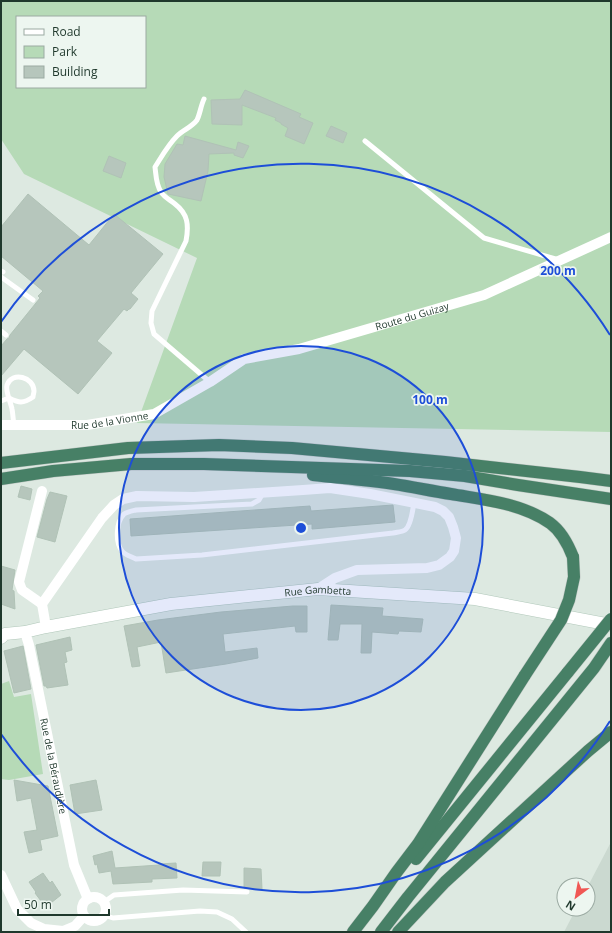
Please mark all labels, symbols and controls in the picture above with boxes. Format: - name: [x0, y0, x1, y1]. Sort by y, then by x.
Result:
- legend: [16, 16, 146, 88]
- text: Road: [52, 23, 81, 40]
- text: Park: [52, 43, 78, 60]
- text: Building: [52, 63, 98, 80]
- text: 200 m: [540, 262, 576, 279]
- street label: Route du Guizay: [373, 298, 451, 333]
- text: 100 m: [412, 391, 448, 408]
- street label: Rue de la Vionne: [71, 408, 150, 432]
- centre of rings: [294, 521, 308, 535]
- street label: Rue Gambetta: [284, 582, 352, 599]
- street label: Rue de la Béraudière: [37, 717, 70, 815]
- north arrow: [556, 877, 596, 917]
- scale bar: [18, 891, 109, 917]
- text: 50 m: [24, 896, 52, 913]
- text: N: [563, 897, 578, 915]

